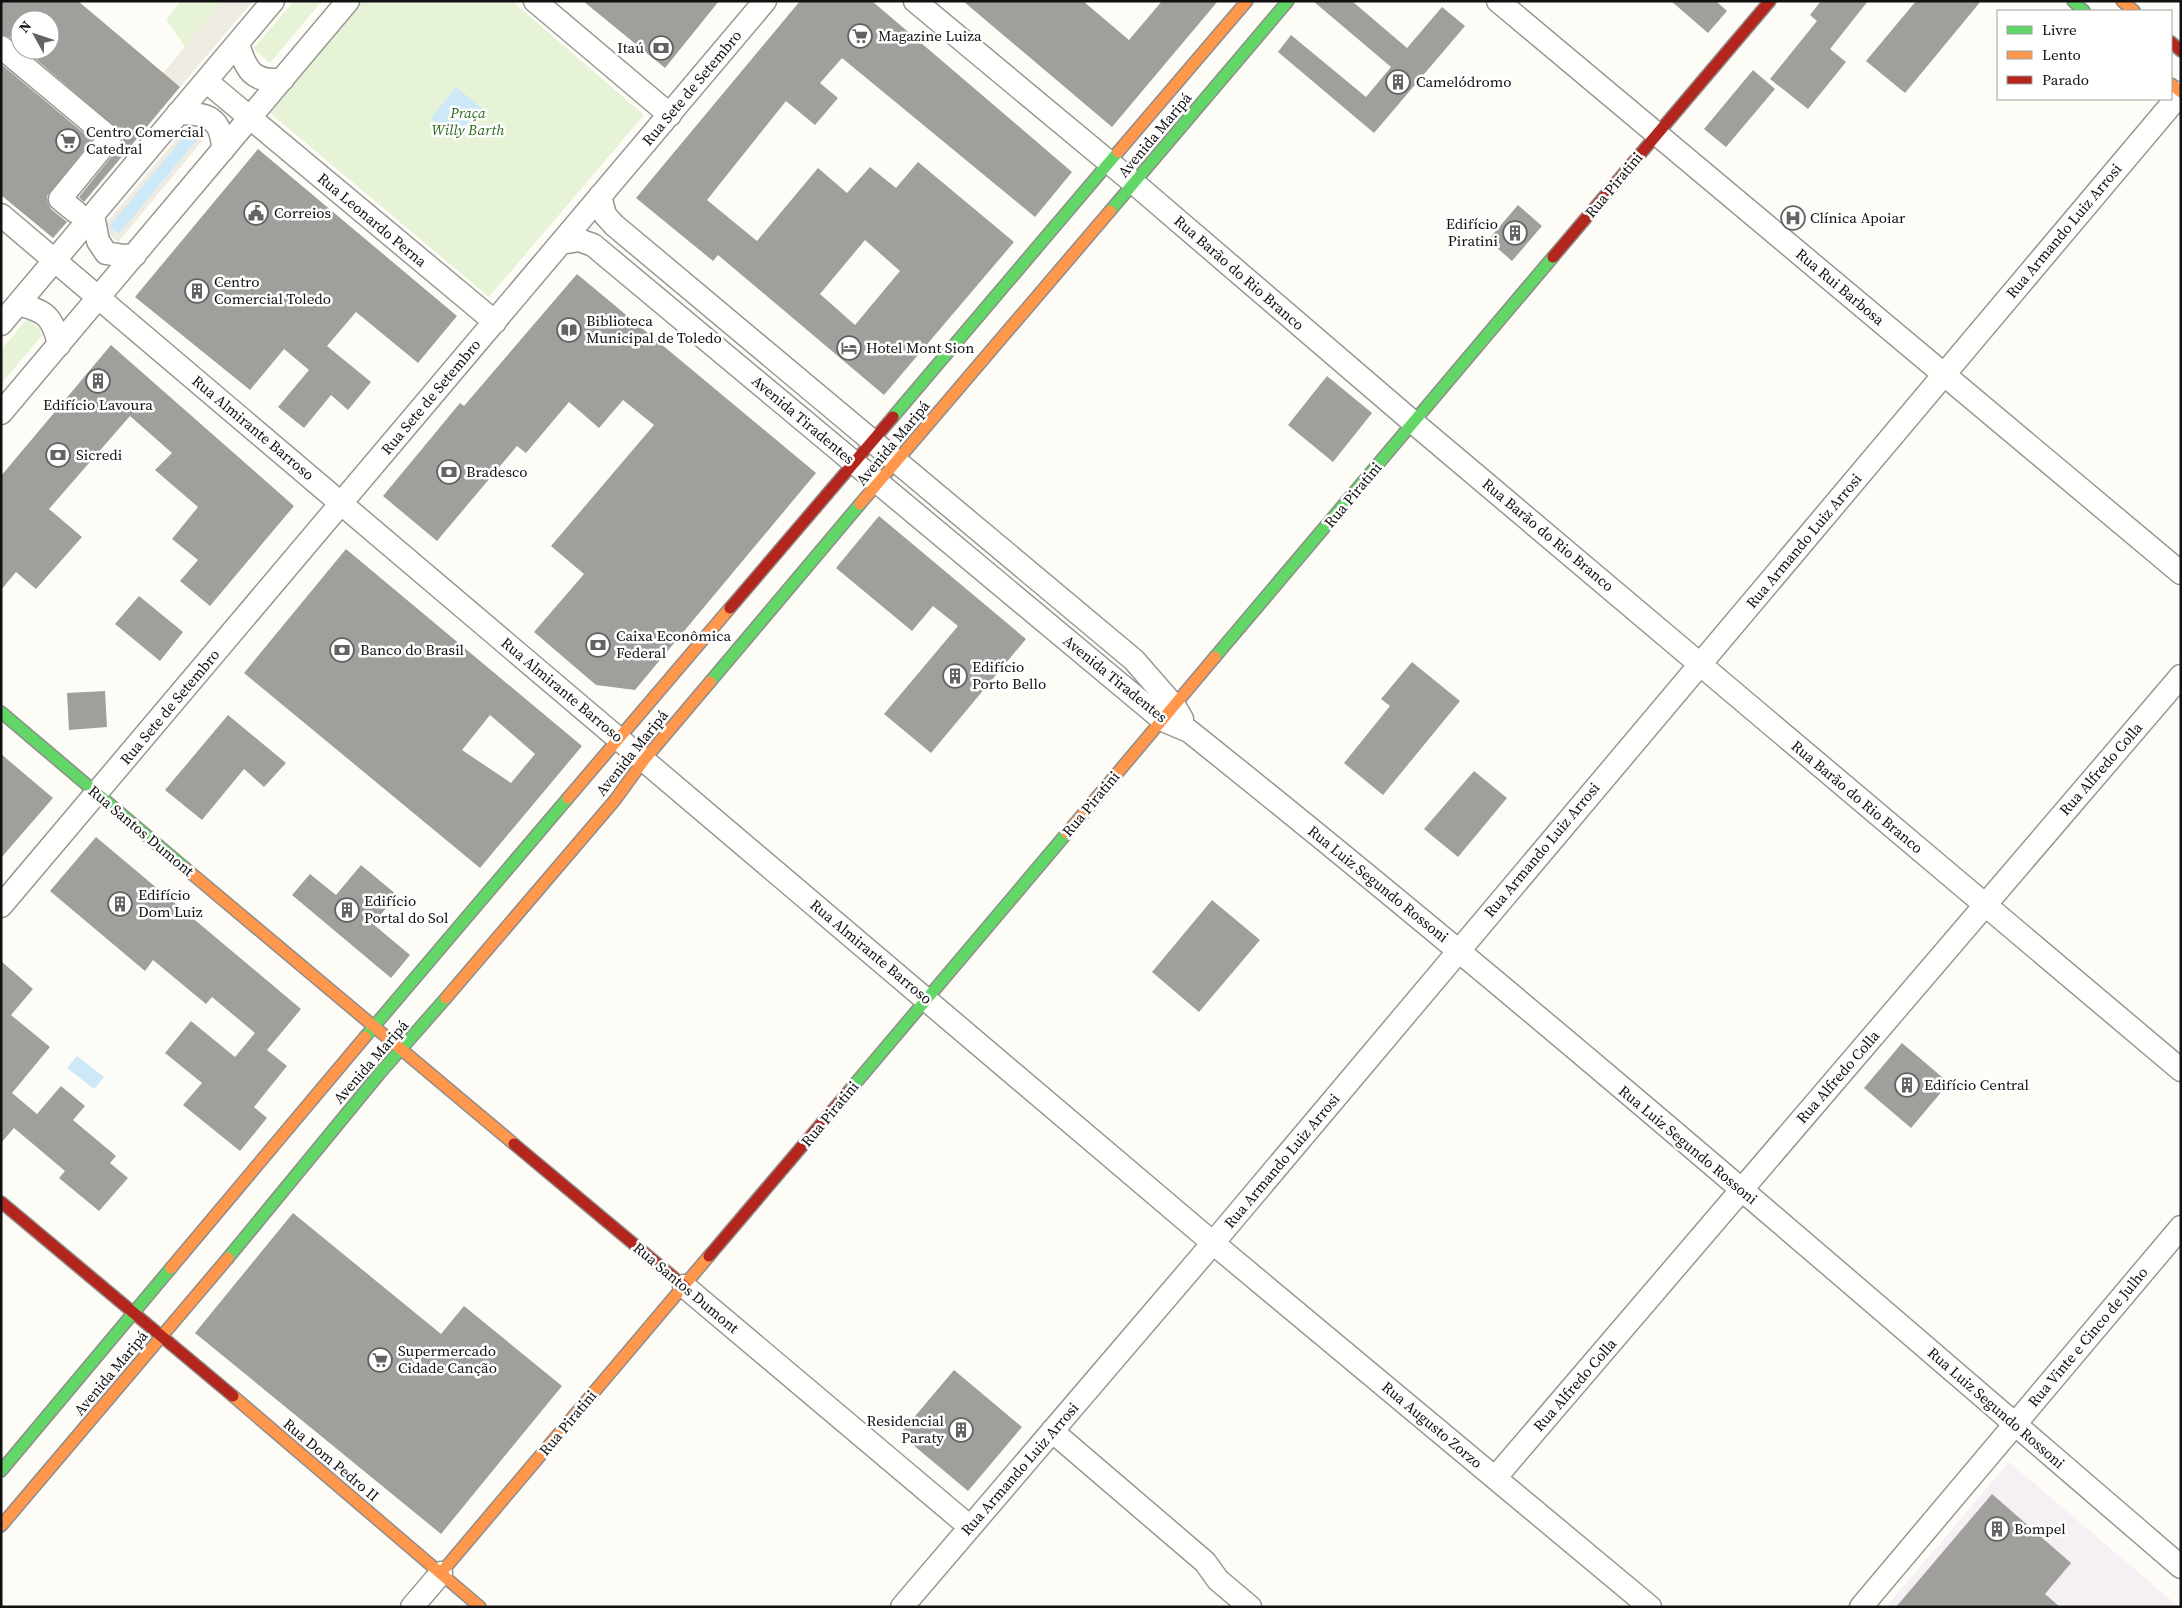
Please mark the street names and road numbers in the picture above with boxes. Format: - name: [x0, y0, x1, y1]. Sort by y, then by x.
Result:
- street label: Rua Sete de Setembro: [637, 25, 746, 150]
- street label: Avenida Maripá: [1113, 87, 1197, 182]
- street label: Rua Piratini: [1580, 147, 1647, 222]
- street label: Rua Armando Luiz Arrosi: [2001, 159, 2126, 303]
- street label: Rua Leonardo Perna: [313, 168, 432, 272]
- street label: Rua Barão do Rio Branco: [1170, 210, 1309, 335]
- street label: Rua Rui Barbosa: [1791, 243, 1889, 330]
- street label: Rua Sete de Setembro: [376, 334, 485, 459]
- street label: Rua Almirante Barroso: [188, 370, 319, 485]
- street label: Avenida Tiradentes: [747, 370, 859, 469]
- street label: Avenida Maripá: [851, 395, 935, 490]
- street label: Rua Piratini: [1319, 457, 1386, 532]
- street label: Rua Armando Luiz Arrosi: [1741, 469, 1866, 613]
- street label: Rua Barão do Rio Branco: [1478, 473, 1619, 596]
- street label: Avenida Tiradentes: [1059, 630, 1172, 727]
- street label: Rua Almirante Barroso: [497, 632, 628, 747]
- street label: Rua Sete de Setembro: [115, 644, 224, 769]
- street label: Avenida Maripá: [590, 705, 673, 800]
- street label: Rua Alfredo Colla: [2054, 717, 2147, 820]
- street label: Rua Barão do Rio Branco: [1787, 735, 1928, 858]
- street label: Rua Piratini: [1057, 766, 1124, 841]
- street label: Rua Armando Luiz Arrosi: [1479, 778, 1604, 922]
- street label: Rua Santos Dumont: [84, 780, 199, 881]
- street label: Rua Luiz Segundo Rossoni: [1304, 820, 1453, 947]
- street label: Rua Almirante Barroso: [806, 894, 937, 1009]
- street label: Avenida Maripá: [328, 1015, 413, 1108]
- street label: Rua Alfredo Colla: [1791, 1025, 1884, 1128]
- street label: Rua Piratini: [796, 1076, 863, 1151]
- street label: Rua Luiz Segundo Rossoni: [1614, 1080, 1762, 1209]
- street label: Rua Armando Luiz Arrosi: [1219, 1089, 1344, 1233]
- street label: Rua Santos Dumont: [629, 1237, 744, 1338]
- street label: Rua Vinte e Cinco de Julho: [2023, 1262, 2152, 1411]
- street label: Avenida Maripá: [69, 1325, 153, 1420]
- street label: Rua Alfredo Colla: [1528, 1333, 1621, 1436]
- street label: Rua Luiz Segundo Rossoni: [1923, 1342, 2069, 1473]
- street label: Rua Augusto Zorzo: [1378, 1376, 1487, 1473]
- street label: Rua Piratini: [534, 1385, 601, 1460]
- street label: Rua Armando Luiz Arrosi: [956, 1398, 1083, 1540]
- street label: Rua Dom Pedro II: [279, 1413, 384, 1506]

